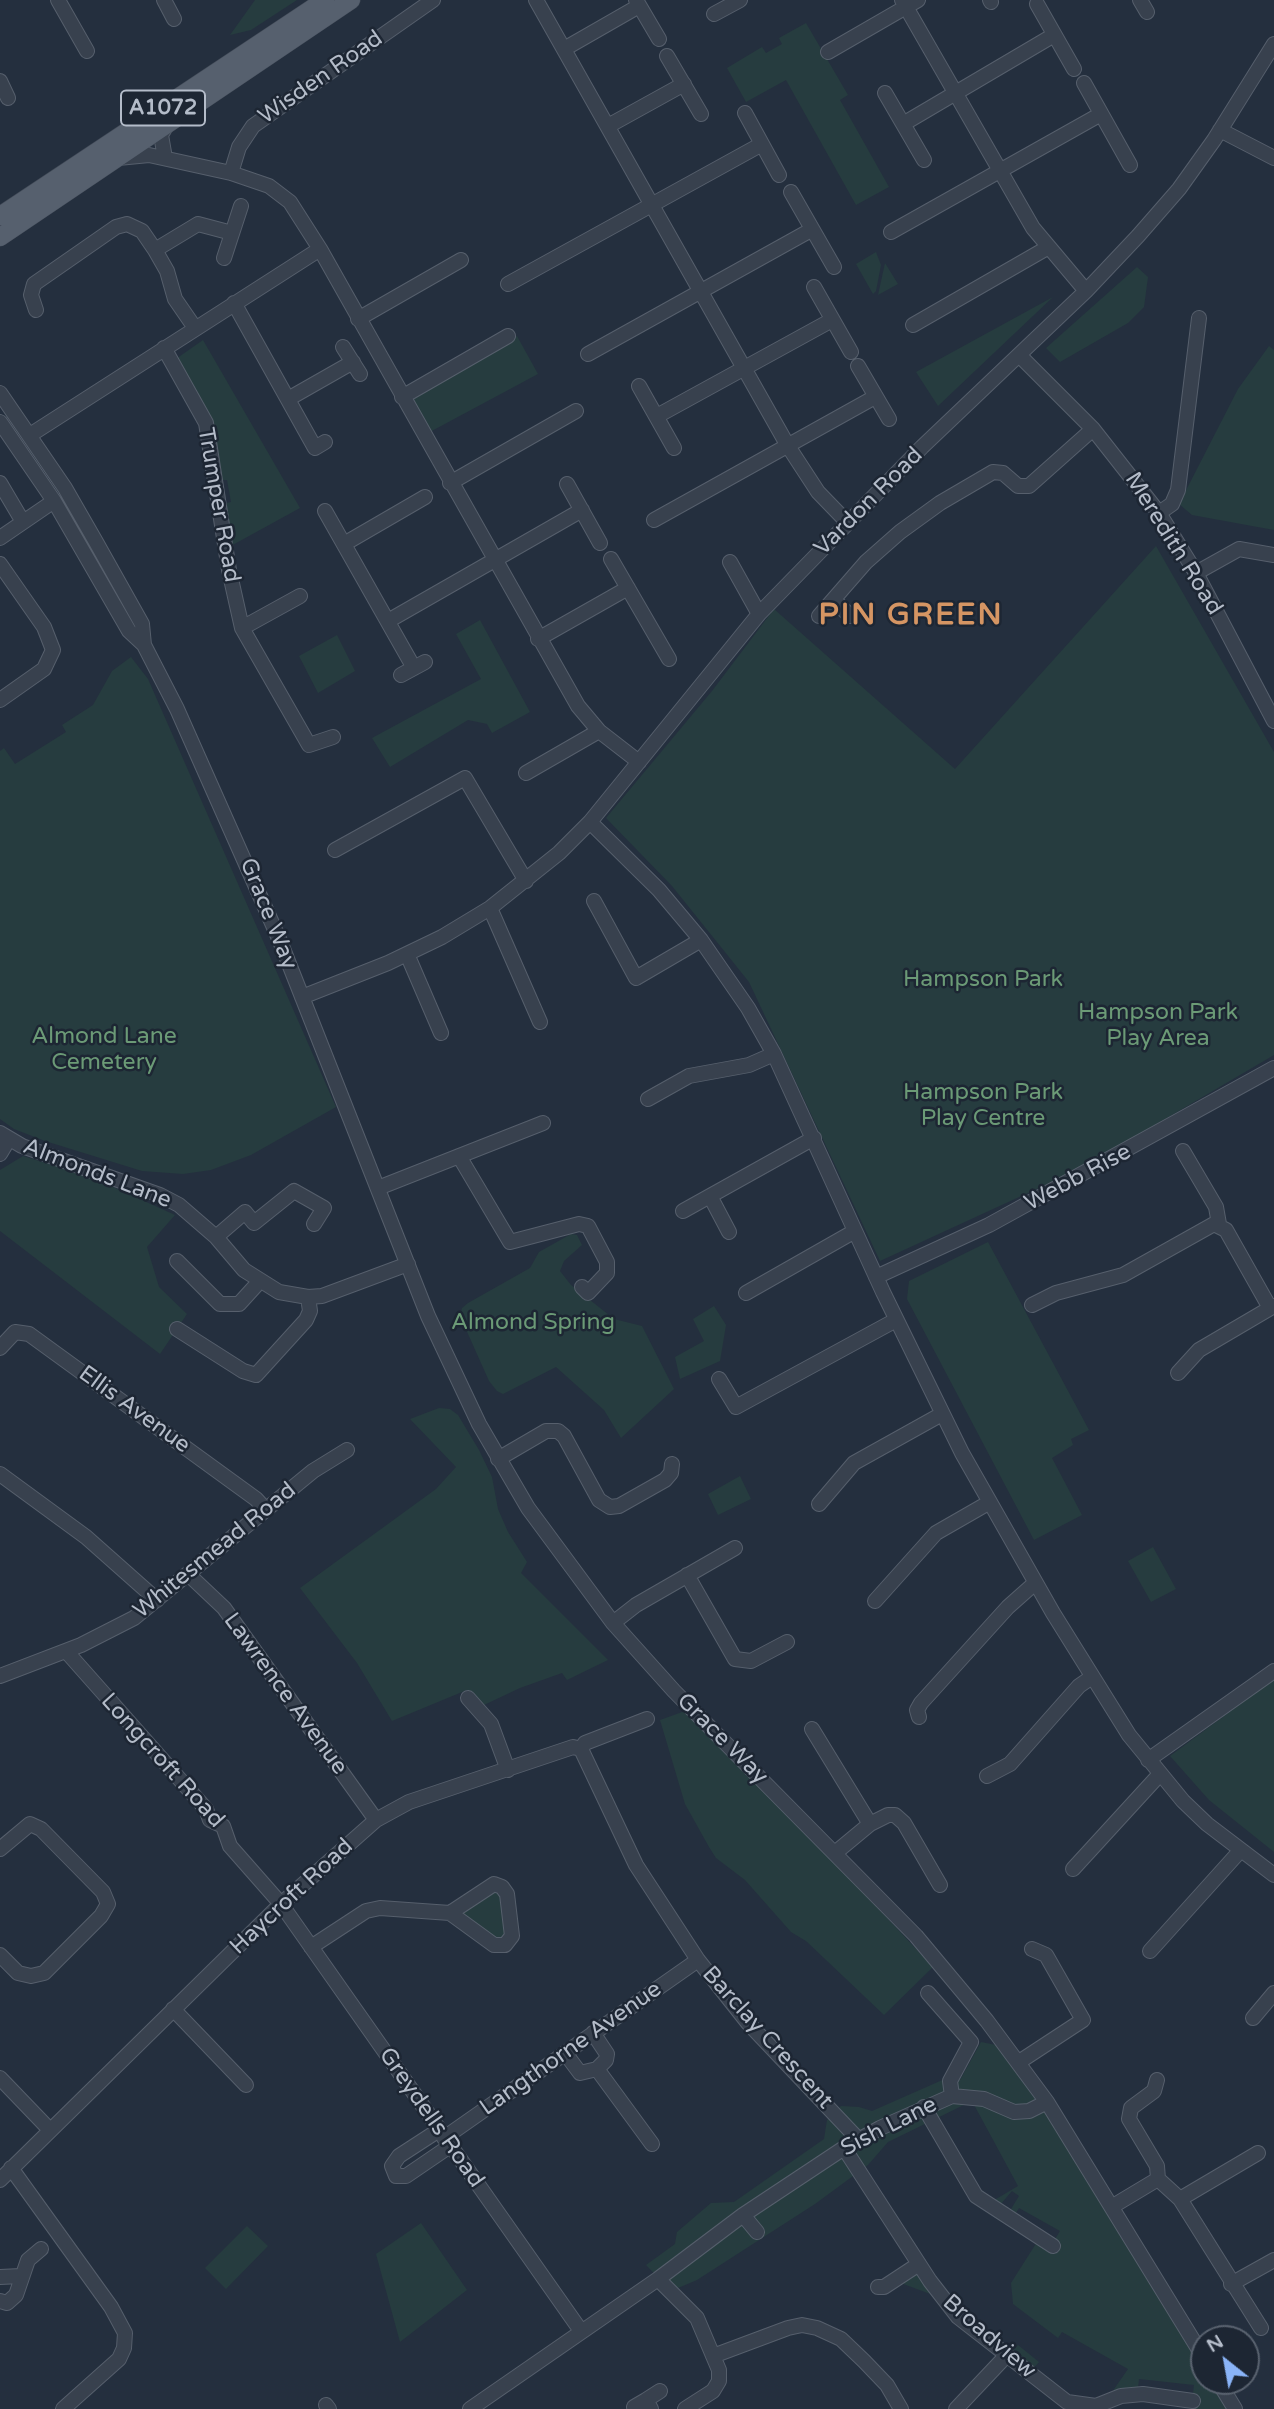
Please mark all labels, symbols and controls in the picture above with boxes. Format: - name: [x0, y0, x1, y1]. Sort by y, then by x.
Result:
- street label: Wisden Road: [254, 25, 388, 131]
- road number: A1072: [121, 90, 205, 126]
- street label: Trumper Road: [191, 425, 245, 585]
- street label: Vardon Road: [809, 442, 929, 562]
- street label: Meredith Road: [1118, 467, 1228, 621]
- district label: PIN GREEN: [820, 598, 1002, 634]
- street label: Grace Way: [233, 854, 303, 974]
- park label: Hampson Park: [903, 966, 1063, 994]
- park label: Hampson Park Play Area: [1078, 999, 1238, 1053]
- park label: Almond Lane Cemetery: [31, 1023, 177, 1077]
- park label: Hampson Park Play Centre: [903, 1079, 1063, 1133]
- street label: Almonds Lane: [19, 1133, 175, 1215]
- street label: Webb Rise: [1020, 1138, 1136, 1218]
- park label: Almond Spring: [451, 1309, 615, 1337]
- street label: Ellis Avenue: [73, 1360, 195, 1460]
- street label: Whitesmead Road: [128, 1477, 302, 1625]
- street label: Lawrence Avenue: [217, 1608, 353, 1780]
- street label: Longcroft Road: [94, 1688, 230, 1834]
- street label: Grace Way: [671, 1688, 773, 1790]
- street label: Haycroft Road: [225, 1833, 359, 1961]
- street label: Barclay Crescent: [696, 1961, 838, 2115]
- street label: Langthorne Avenue: [475, 1976, 667, 2122]
- street label: Greydells Road: [372, 2043, 490, 2193]
- street label: Sish Lane: [836, 2091, 942, 2163]
- street label: Broadview: [937, 2289, 1041, 2385]
- north arrow: [1190, 2325, 1260, 2395]
- text: N: [1203, 2330, 1227, 2357]

